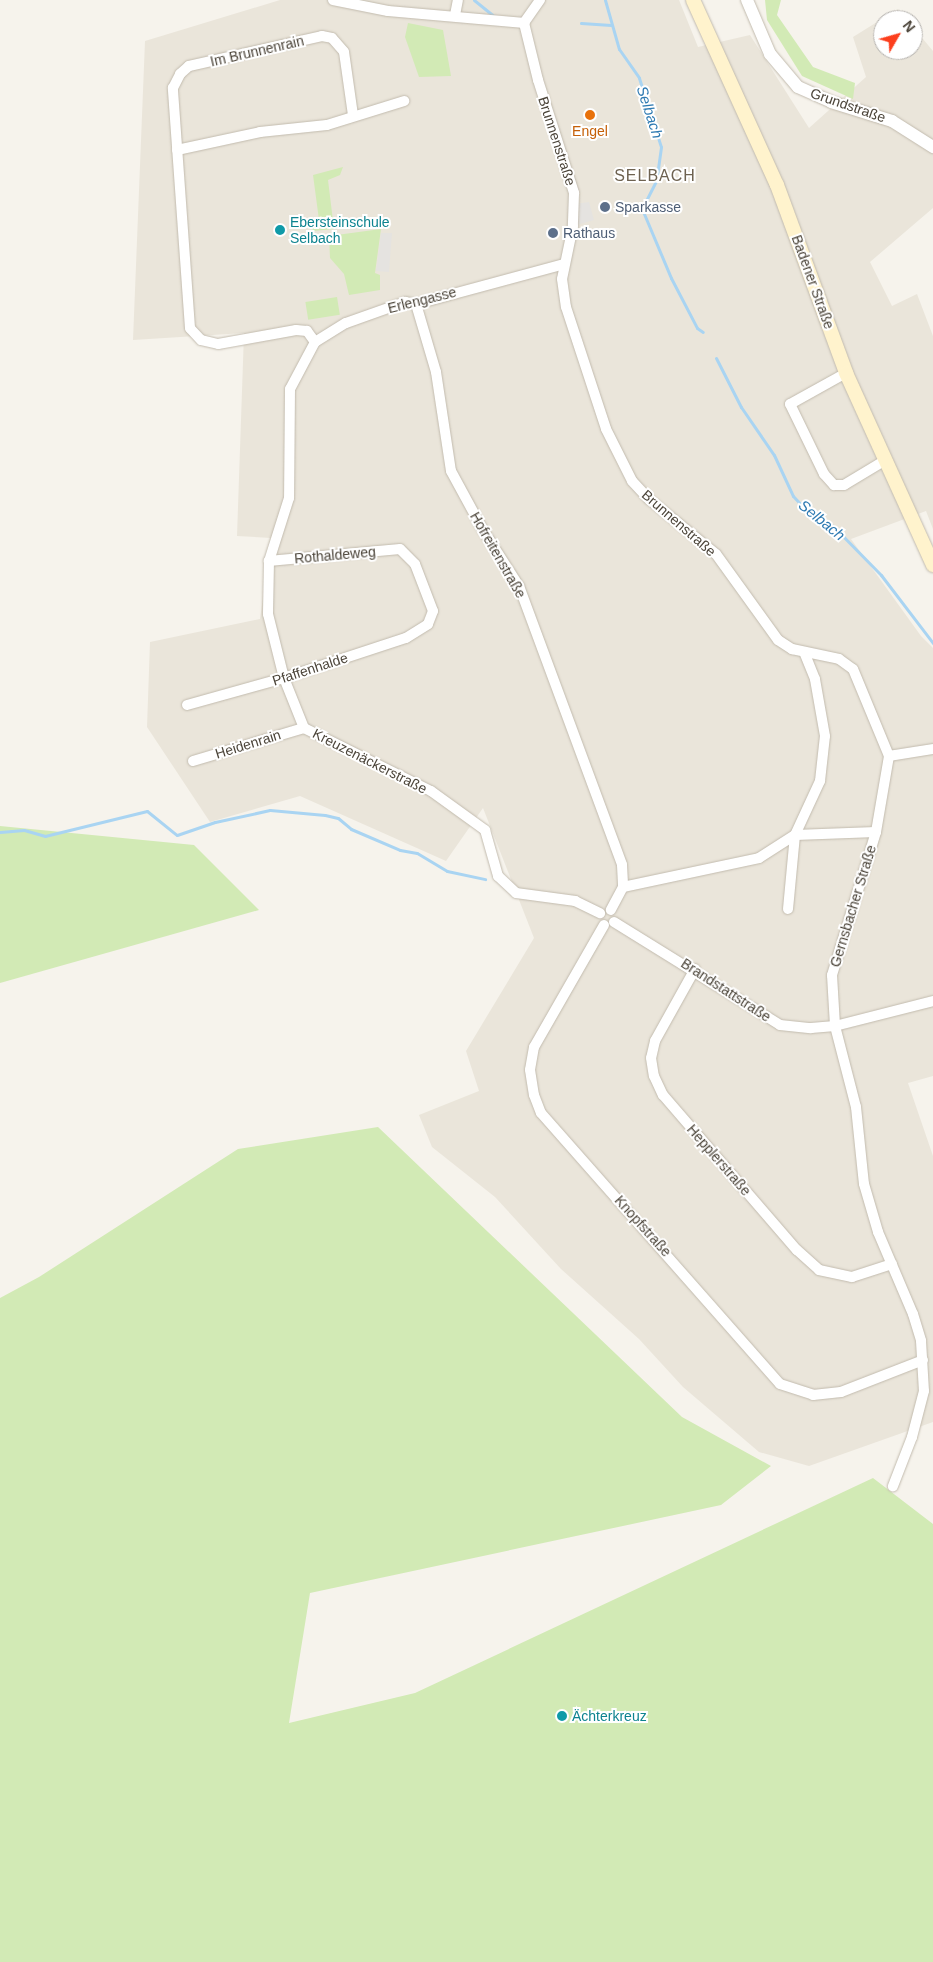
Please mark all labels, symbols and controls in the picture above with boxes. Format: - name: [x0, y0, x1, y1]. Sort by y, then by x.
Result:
- north arrow: [873, 10, 923, 60]
- text: N: [900, 17, 918, 35]
- street label: Im Brunnenrain: [208, 32, 306, 70]
- water label: Selbach: [633, 83, 667, 141]
- street label: Grundstraße: [808, 84, 888, 126]
- street label: Brunnenstraße: [535, 94, 579, 188]
- marker: Engel: [584, 109, 596, 121]
- place label: Engel: [572, 123, 608, 139]
- district label: SELBACH: [613, 166, 697, 186]
- place label: Sparkasse: [615, 199, 681, 215]
- marker: Sparkasse: [599, 201, 611, 213]
- place label: Ebersteinschule Selbach: [290, 214, 390, 246]
- marker: Ebersteinschule Selbach: [274, 224, 286, 236]
- place label: Rathaus: [563, 225, 615, 241]
- marker: Rathaus: [547, 227, 559, 239]
- street label: Badener Straße: [788, 233, 838, 331]
- street label: Erlengasse: [386, 283, 458, 317]
- street label: Brunnenstraße: [639, 486, 719, 560]
- water label: Selbach: [795, 496, 849, 544]
- street label: Hofreitenstraße: [467, 509, 529, 601]
- street label: Rothaldeweg: [294, 543, 376, 567]
- street label: Pfaffenhalde: [270, 649, 350, 689]
- street label: Kreuzenäckerstraße: [310, 725, 430, 797]
- street label: Heidenrain: [213, 726, 283, 762]
- street label: Gernsbacher Straße: [826, 843, 880, 969]
- street label: Brandstattstraße: [678, 955, 774, 1025]
- street label: Hepplerstraße: [684, 1121, 754, 1199]
- street label: Knopfstraße: [611, 1192, 675, 1260]
- place label: Ächterkreuz: [572, 1708, 647, 1724]
- marker: Ächterkreuz: [556, 1710, 568, 1722]

